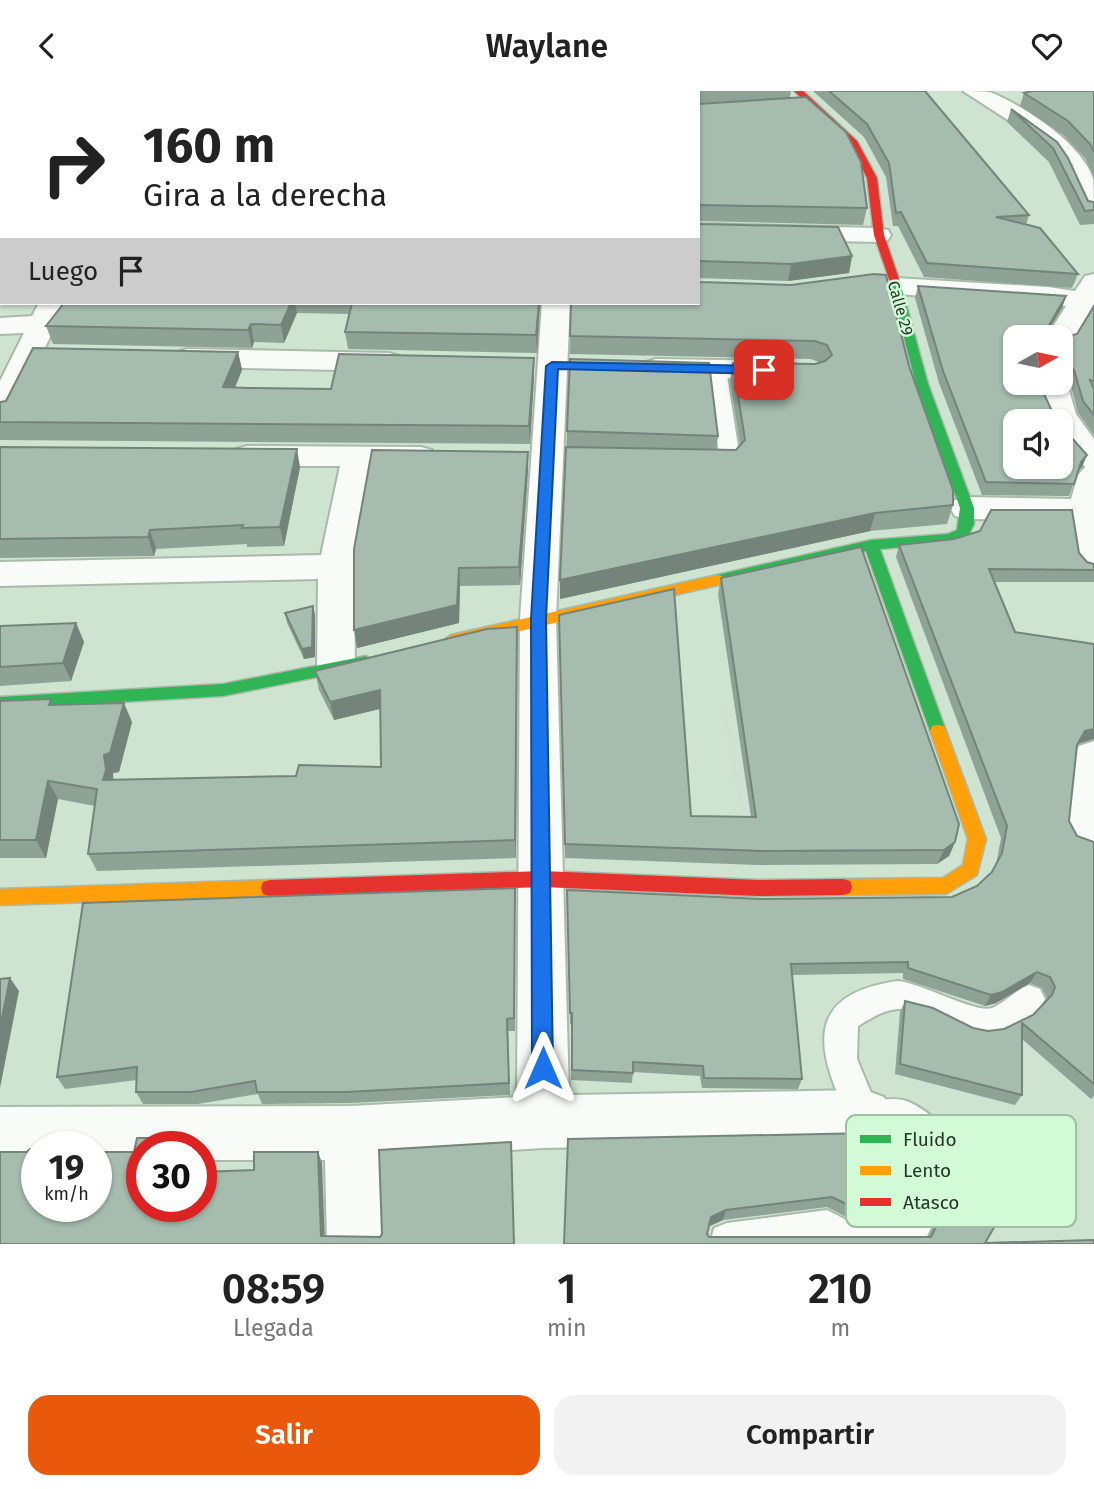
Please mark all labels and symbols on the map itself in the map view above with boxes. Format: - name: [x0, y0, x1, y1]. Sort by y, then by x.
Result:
- street label: Calle 29: [884, 279, 917, 338]
- north arrow: [1003, 325, 1073, 395]
- pin: [734, 340, 794, 400]
- position arrow: [506, 1031, 580, 1105]
- legend: [846, 1115, 1076, 1227]
- text: Fluido: [903, 1128, 957, 1151]
- speed limit sign: 30: [126, 1131, 217, 1222]
- text: Lento: [903, 1159, 951, 1182]
- text: Atasco: [903, 1191, 959, 1214]

